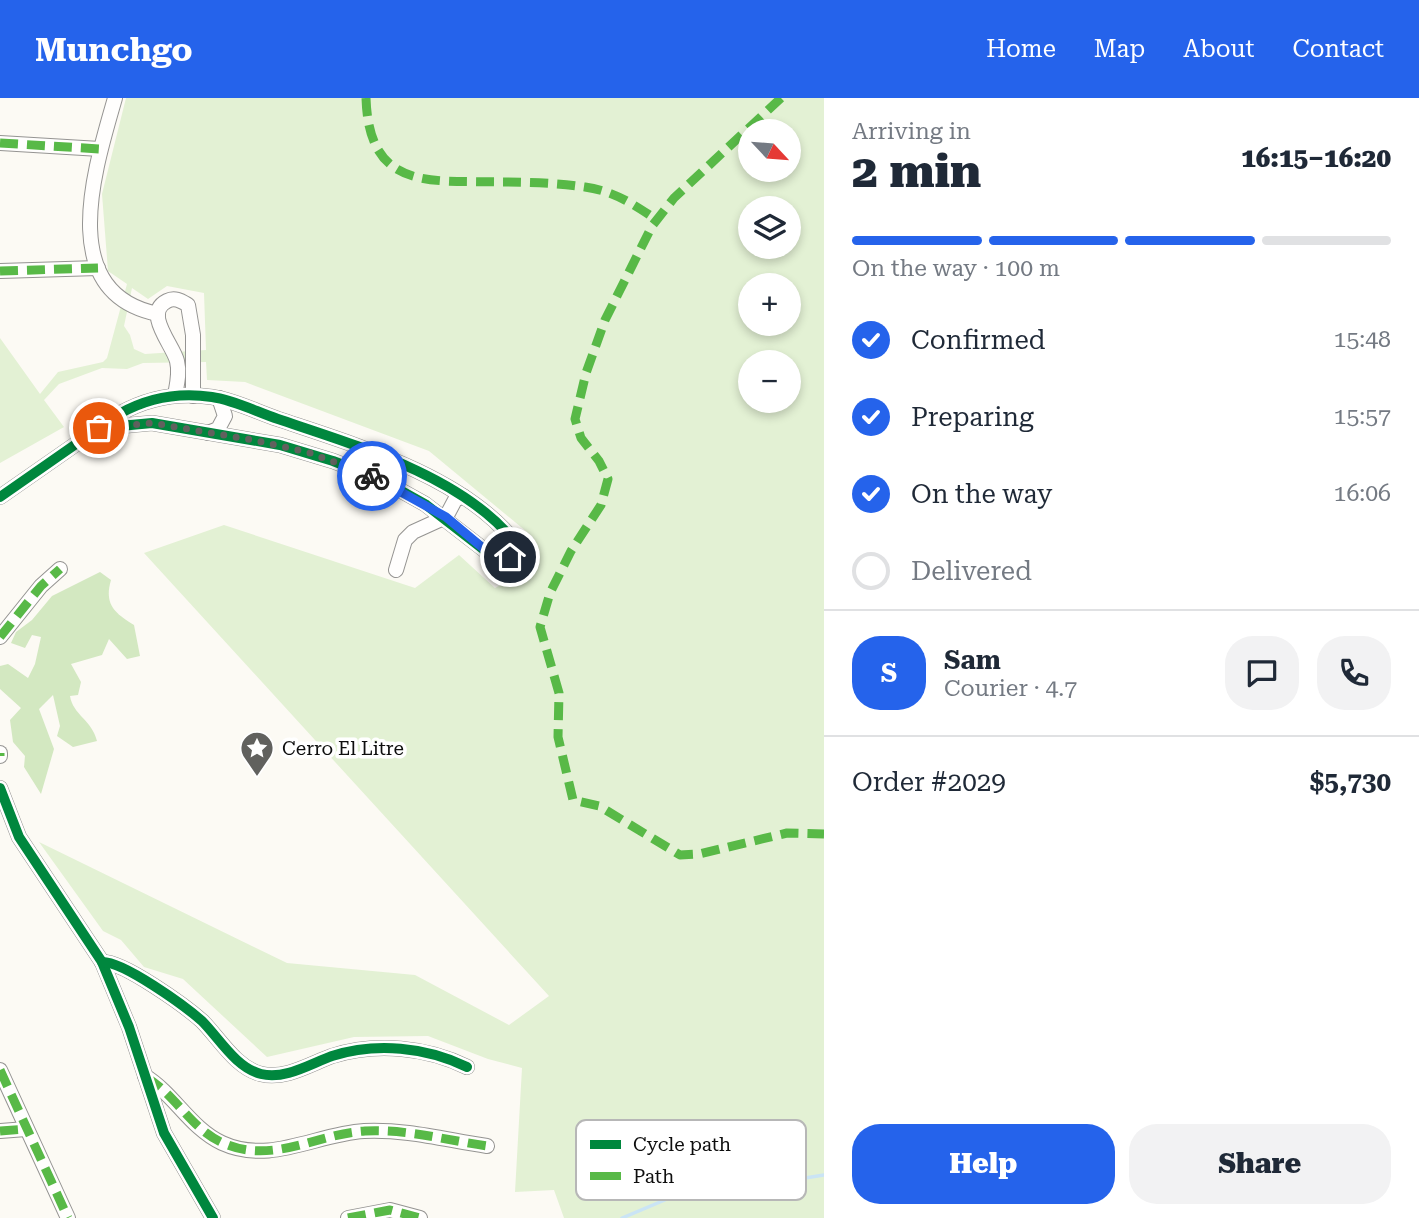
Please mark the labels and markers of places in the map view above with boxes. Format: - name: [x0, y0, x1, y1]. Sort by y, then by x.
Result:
- pin: [69, 398, 129, 458]
- pin: [480, 527, 540, 587]
- place icon: Cerro El Litre: [238, 729, 276, 778]
- place label: Cerro El Litre: [282, 737, 404, 760]

